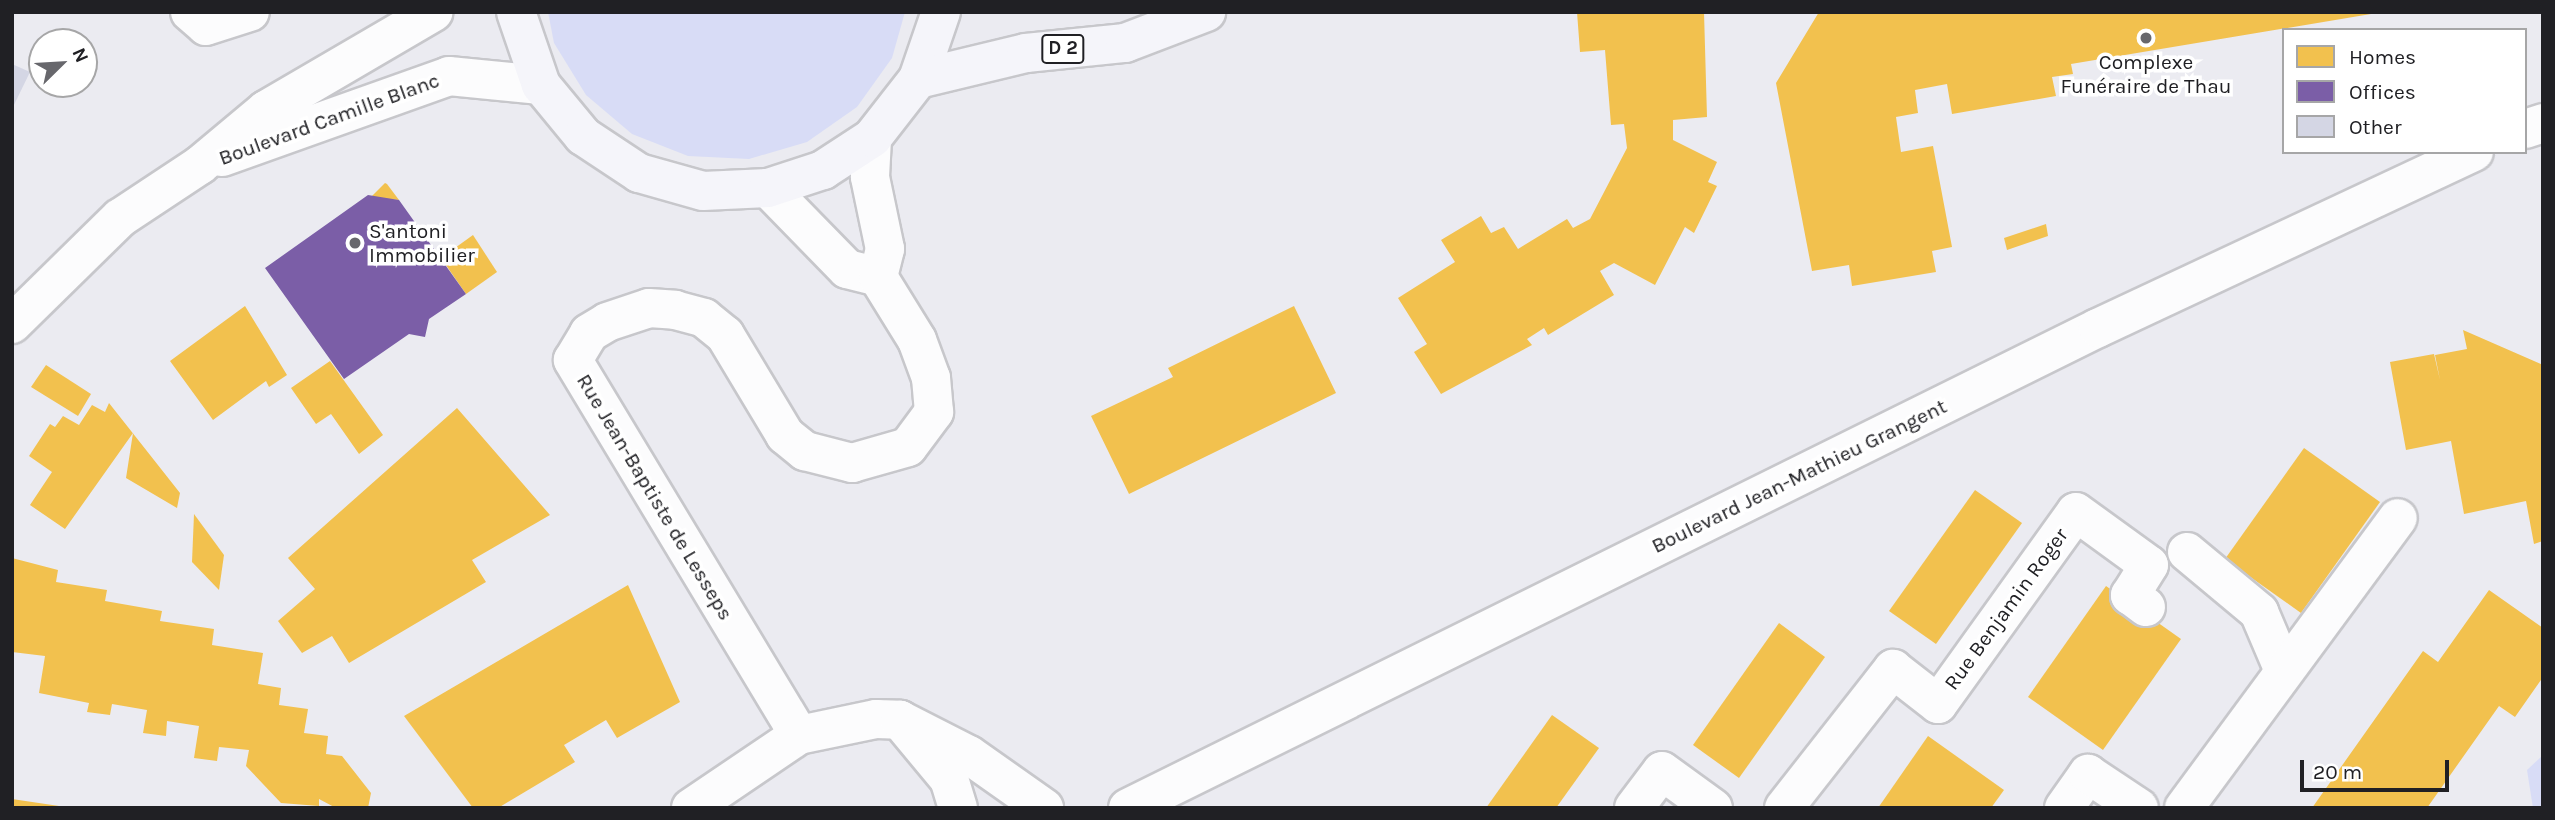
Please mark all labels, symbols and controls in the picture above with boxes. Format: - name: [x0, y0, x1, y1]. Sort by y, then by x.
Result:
- north arrow: [28, 28, 98, 98]
- legend: [2282, 28, 2527, 154]
- marker: Complexe Funéraire de Thau: [2138, 30, 2154, 46]
- road number: D 2: [1040, 34, 1086, 64]
- text: N: [68, 45, 93, 66]
- text: Homes: [2349, 45, 2416, 69]
- place label: Complexe Funéraire de Thau: [2060, 49, 2232, 99]
- street label: Boulevard Camille Blanc: [215, 67, 443, 171]
- text: Offices: [2349, 80, 2416, 104]
- text: Other: [2349, 115, 2402, 139]
- place label: S'antoni Immobilier: [369, 218, 475, 268]
- marker: S'antoni Immobilier: [347, 235, 363, 251]
- street label: Rue Jean-Baptiste de Lesseps: [571, 369, 739, 625]
- street label: Boulevard Jean-Mathieu Grangent: [1647, 393, 1951, 559]
- street label: Rue Benjamin Roger: [1939, 523, 2073, 695]
- scale bar: [2303, 746, 2452, 790]
- text: 20 m: [2313, 760, 2362, 784]

